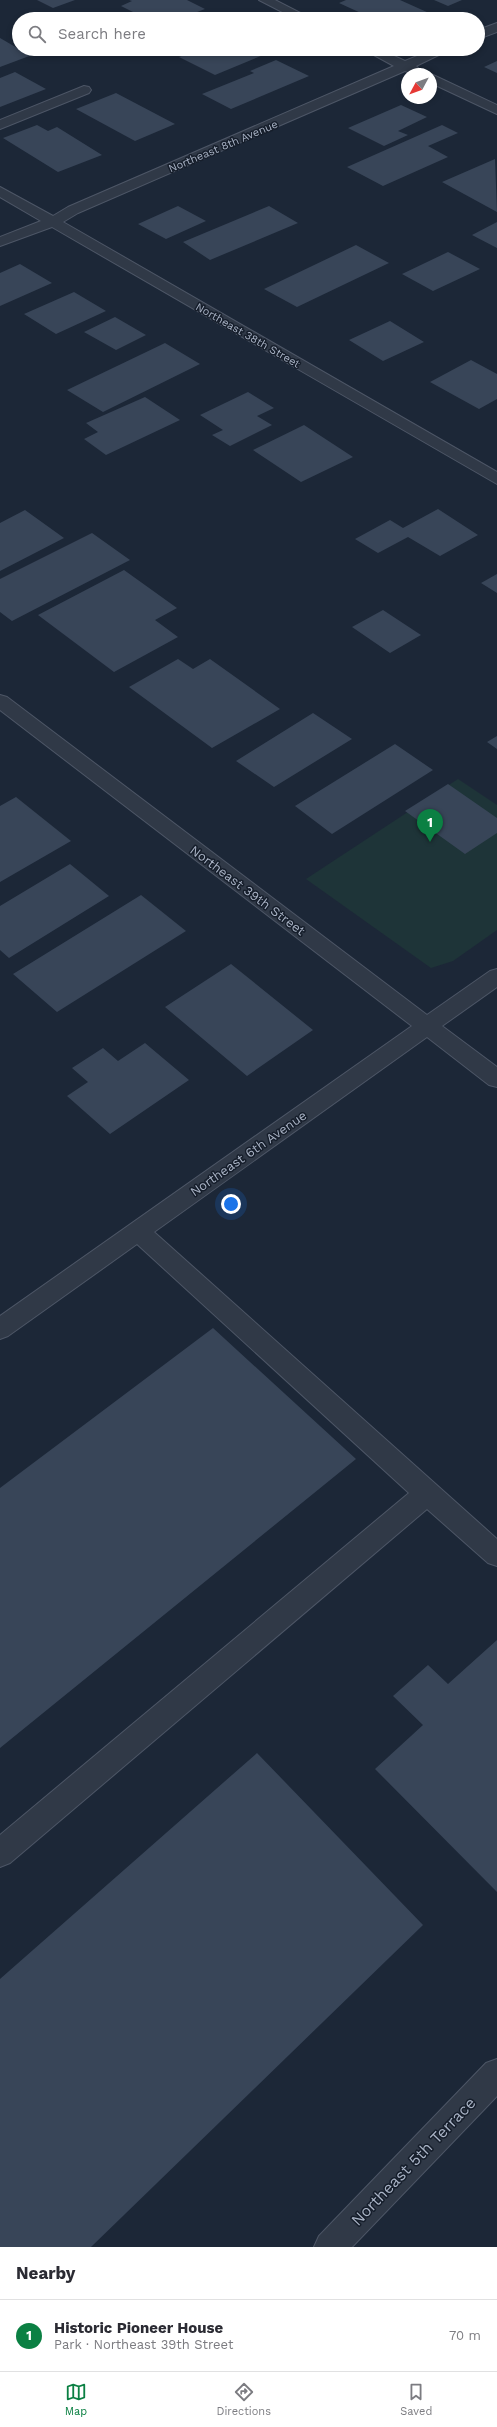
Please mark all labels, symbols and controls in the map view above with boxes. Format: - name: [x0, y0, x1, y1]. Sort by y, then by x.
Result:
- search box: [12, 12, 485, 56]
- icon: search: [26, 23, 48, 45]
- text: Search here: [58, 25, 146, 43]
- north arrow: [401, 68, 437, 104]
- street label: Northeast 8th Avenue: [167, 118, 280, 175]
- street label: Northeast 38th Street: [193, 300, 303, 371]
- pin: 1: [417, 809, 443, 842]
- street label: Northeast 39th Street: [187, 842, 309, 939]
- street label: Northeast 6th Avenue: [187, 1108, 309, 1199]
- your location: [221, 1194, 241, 1214]
- street label: Northeast 5th Terrace: [347, 2093, 480, 2229]
- text: Nearby: [16, 2263, 75, 2283]
- text: Historic Pioneer House: [54, 2319, 223, 2337]
- text: 1: [26, 2328, 32, 2343]
- text: 70 m: [449, 2328, 481, 2343]
- text: Park · Northeast 39th Street: [54, 2337, 233, 2352]
- tab: Map: [65, 2381, 87, 2418]
- tab: Directions: [217, 2381, 271, 2418]
- tab: Saved: [400, 2381, 432, 2418]

